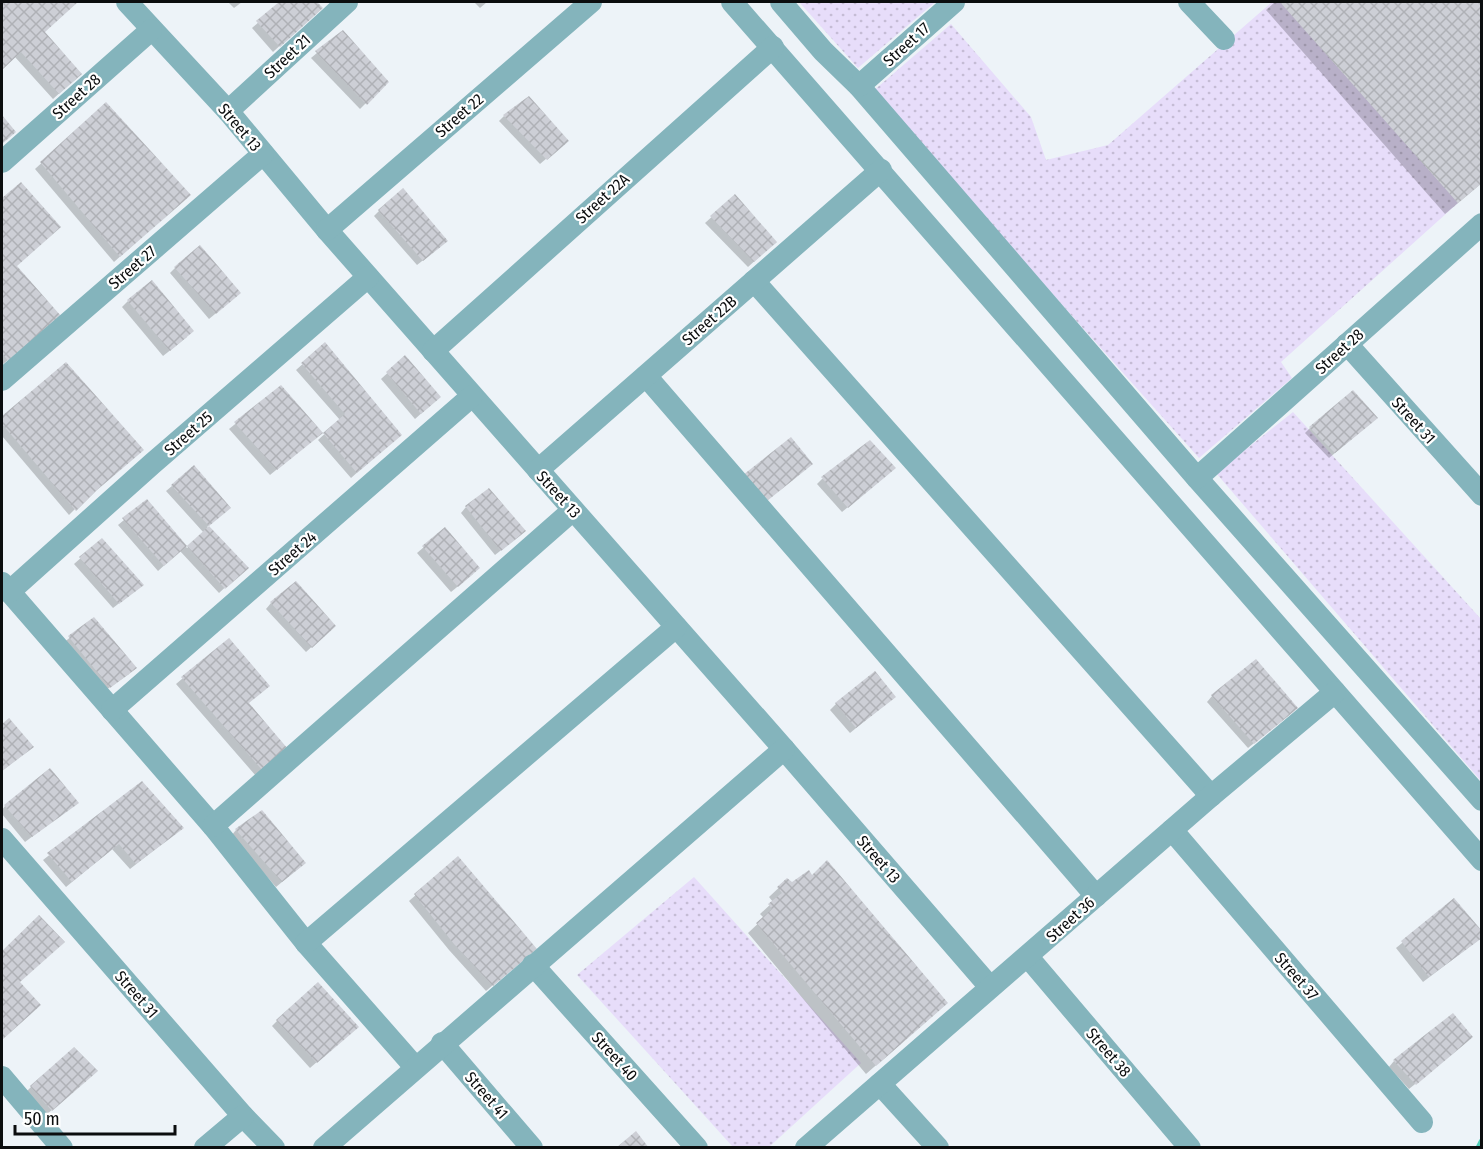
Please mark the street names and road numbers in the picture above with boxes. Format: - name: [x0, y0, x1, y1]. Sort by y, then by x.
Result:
- street label: Street 17: [879, 18, 934, 70]
- street label: Street 21: [260, 30, 314, 82]
- street label: Street 28: [48, 70, 104, 123]
- street label: Street 22: [432, 89, 487, 141]
- street label: Street 13: [214, 100, 265, 155]
- street label: Street 22A: [572, 169, 634, 227]
- street label: Street 27: [105, 241, 160, 293]
- street label: Street 22B: [678, 291, 741, 349]
- street label: Street 28: [1311, 325, 1367, 378]
- street label: Street 31: [1388, 393, 1439, 448]
- street label: Street 25: [160, 407, 216, 459]
- street label: Street 13: [533, 467, 585, 522]
- street label: Street 24: [264, 527, 320, 579]
- street label: Street 13: [853, 832, 904, 887]
- street label: Street 36: [1042, 893, 1098, 946]
- street label: Street 37: [1271, 949, 1323, 1004]
- street label: Street 31: [111, 967, 162, 1022]
- street label: Street 38: [1082, 1024, 1135, 1081]
- street label: Street 40: [588, 1028, 641, 1085]
- street label: Street 41: [461, 1068, 512, 1123]

